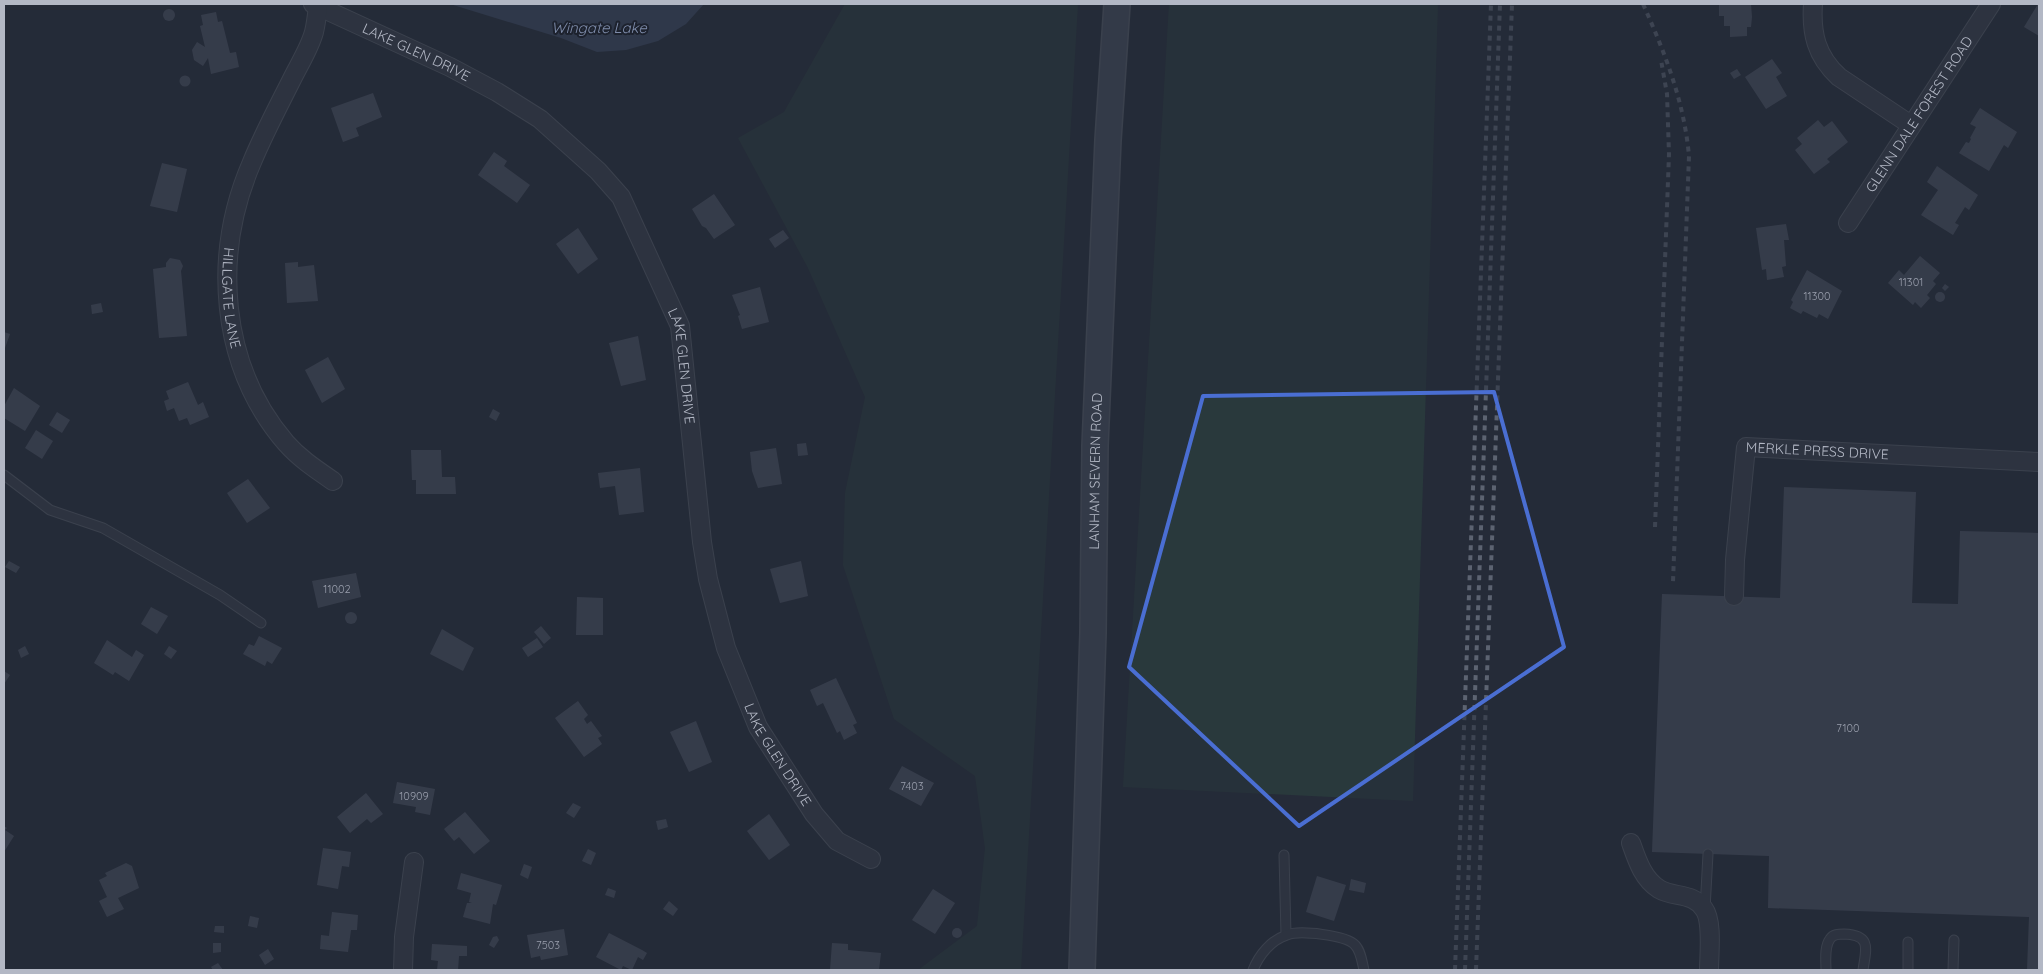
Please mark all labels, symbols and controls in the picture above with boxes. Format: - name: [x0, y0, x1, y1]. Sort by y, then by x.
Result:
- water label: Wingate Lake: [551, 18, 647, 37]
- street label: LAKE GLEN DRIVE: [360, 19, 474, 85]
- street label: GLENN DALE FOREST ROAD: [1862, 33, 1977, 196]
- street label: HILLGATE LANE: [218, 247, 245, 350]
- house number: 11301: [1899, 275, 1923, 289]
- house number: 11300: [1804, 289, 1831, 303]
- street label: LAKE GLEN DRIVE: [664, 305, 699, 425]
- street label: LANHAM SEVERN ROAD: [1085, 392, 1106, 550]
- street label: MERKLE PRESS DRIVE: [1745, 438, 1889, 463]
- house number: 11002: [323, 582, 351, 596]
- street label: LAKE GLEN DRIVE: [740, 700, 815, 809]
- house number: 7100: [1836, 721, 1860, 735]
- house number: 7403: [900, 779, 924, 793]
- house number: 10909: [399, 789, 429, 803]
- house number: 7503: [536, 938, 560, 952]

